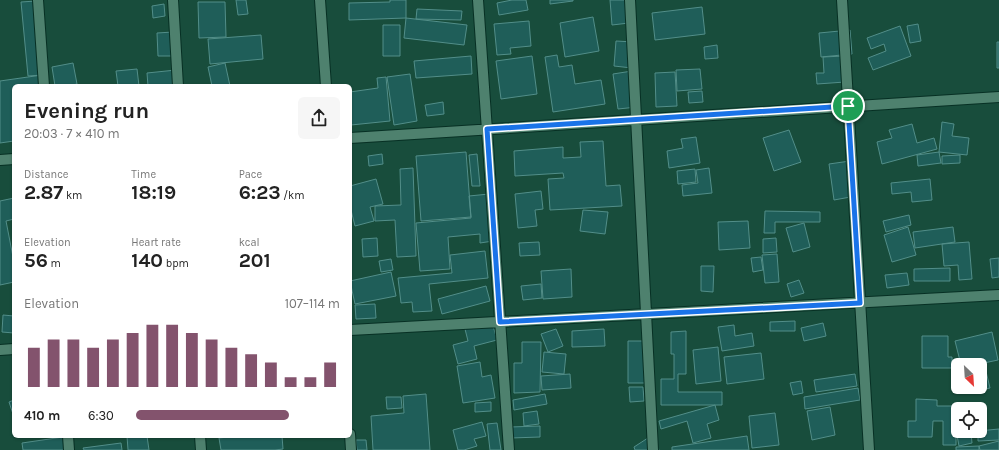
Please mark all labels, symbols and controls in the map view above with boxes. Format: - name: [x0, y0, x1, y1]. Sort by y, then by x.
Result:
- pin: [831, 89, 865, 123]
- icon: arrive: [837, 95, 859, 117]
- button: share: [298, 97, 340, 139]
- text: Evening run: [24, 98, 149, 124]
- text: 20:03 · 7 × 410 m: [24, 126, 120, 141]
- text: Distance: [24, 168, 68, 181]
- text: Time: [131, 168, 156, 181]
- text: Pace: [239, 168, 262, 181]
- text: 2.87: [24, 181, 63, 204]
- text: 18:19: [131, 181, 176, 204]
- text: 6:23: [239, 181, 281, 204]
- text: km: [63, 189, 82, 202]
- text: /km: [281, 189, 305, 202]
- text: Elevation: [24, 236, 71, 249]
- text: Heart rate: [131, 236, 181, 249]
- text: kcal: [239, 236, 260, 249]
- text: 56: [24, 249, 48, 272]
- text: 140: [131, 249, 163, 272]
- text: 201: [239, 249, 271, 272]
- text: m: [48, 257, 61, 270]
- text: bpm: [163, 257, 189, 270]
- text: Elevation: [24, 296, 79, 311]
- text: 107–114 m: [285, 296, 340, 311]
- north arrow: [951, 358, 987, 394]
- map controls: [951, 358, 987, 438]
- button: locate: [951, 402, 987, 438]
- text: 410 m: [24, 408, 60, 423]
- text: 6:30: [88, 408, 114, 423]

